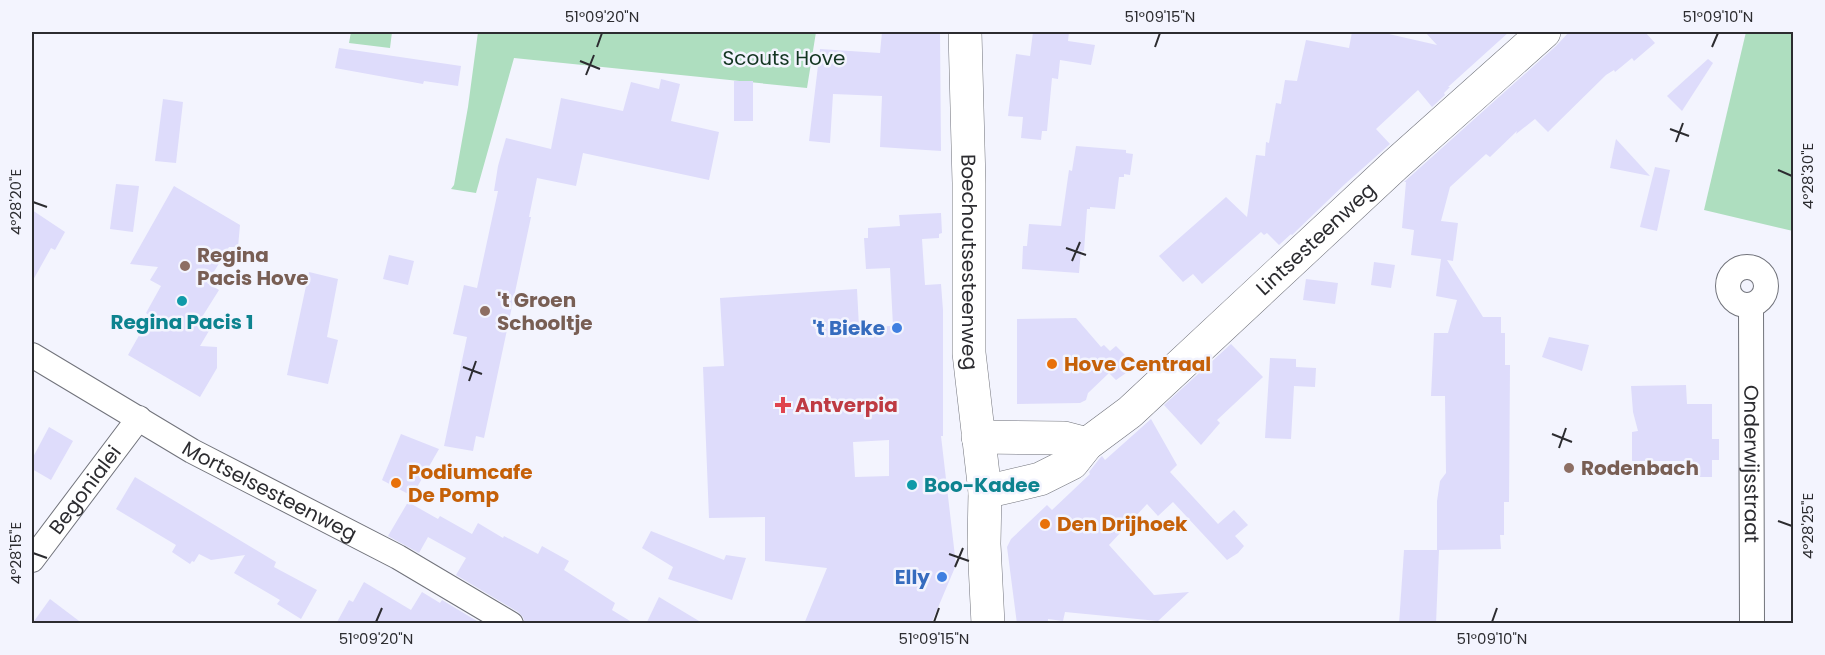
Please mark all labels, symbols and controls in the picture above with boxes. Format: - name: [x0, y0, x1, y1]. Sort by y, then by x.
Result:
- text: 51°09'20"N: [565, 6, 639, 27]
- text: 51°09'15"N: [1125, 6, 1195, 27]
- text: 51°09'10"N: [1683, 6, 1753, 27]
- park label: Scouts Hove: [723, 44, 845, 72]
- text: 4°28'30"E: [1797, 143, 1818, 209]
- street label: Boechoutsesteenweg: [954, 154, 985, 371]
- text: 4°28'20"E: [5, 169, 26, 235]
- street label: Lintsesteenweg: [1250, 176, 1382, 302]
- place label: Regina Pacis Hove: [197, 241, 309, 292]
- marker: Regina Pacis Hove: [178, 259, 192, 273]
- place label: 't Groen Schooltje: [497, 286, 593, 337]
- marker: Regina Pacis 1: [175, 294, 189, 308]
- marker: 't Groen Schooltje: [478, 304, 492, 318]
- place label: Regina Pacis 1: [110, 308, 254, 336]
- place label: 't Bieke: [812, 314, 885, 342]
- marker: 't Bieke: [890, 321, 904, 335]
- place label: Hove Centraal: [1064, 350, 1211, 378]
- marker: Hove Centraal: [1045, 357, 1059, 371]
- street label: Onderwijsstraat: [1737, 385, 1766, 543]
- place label: Antverpia: [795, 391, 898, 419]
- marker: Antverpia: [776, 398, 790, 412]
- street label: Mortselsesteenweg: [177, 434, 362, 548]
- street label: Begonialei: [42, 440, 128, 540]
- place label: Rodenbach: [1581, 454, 1699, 482]
- place label: Podiumcafe De Pomp: [408, 458, 533, 509]
- marker: Rodenbach: [1562, 461, 1576, 475]
- place label: Boo-Kadee: [924, 471, 1040, 499]
- marker: Podiumcafe De Pomp: [389, 476, 403, 490]
- marker: Boo-Kadee: [905, 478, 919, 492]
- text: 4°28'25"E: [1797, 493, 1818, 559]
- place label: Den Drijhoek: [1057, 510, 1188, 538]
- marker: Den Drijhoek: [1038, 517, 1052, 531]
- text: 4°28'15"E: [5, 522, 26, 584]
- place label: Elly: [895, 563, 930, 591]
- marker: Elly: [935, 570, 949, 584]
- text: 51°09'20"N: [339, 628, 413, 649]
- text: 51°09'15"N: [899, 628, 969, 649]
- text: 51°09'10"N: [1457, 628, 1527, 649]

